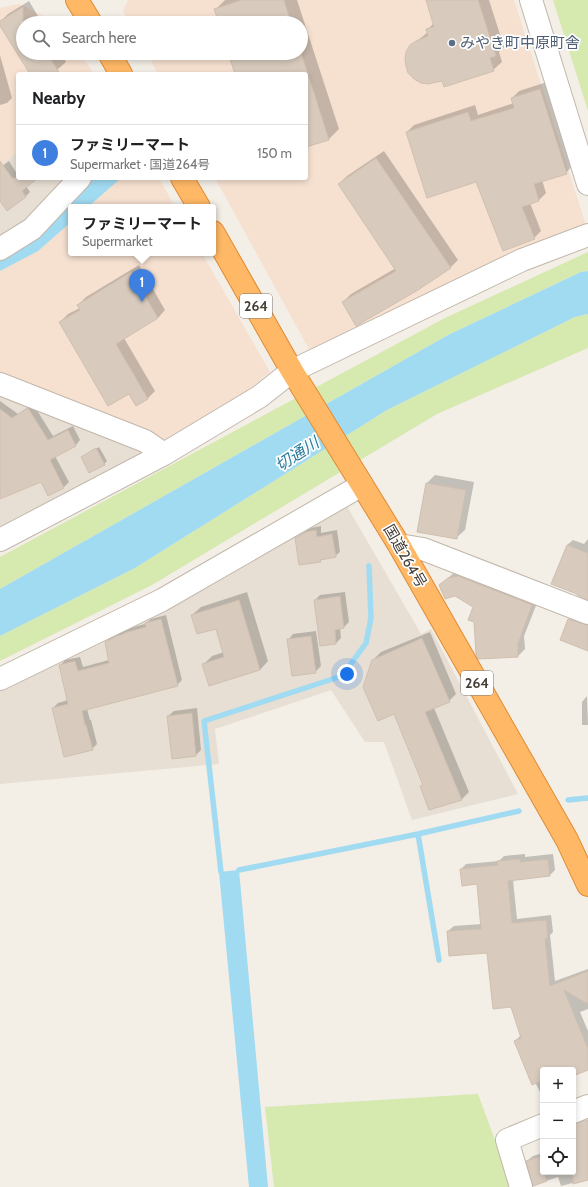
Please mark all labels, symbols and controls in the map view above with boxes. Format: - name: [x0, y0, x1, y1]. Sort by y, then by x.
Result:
- search box: [16, 16, 308, 60]
- icon: search: [30, 27, 52, 49]
- text: Search here: [62, 29, 137, 47]
- place label: みやき町中原町舎: [460, 34, 580, 52]
- marker: みやき町中原町舎: [447, 38, 457, 48]
- text: Nearby: [32, 88, 85, 108]
- text: ファミリーマート: [70, 136, 190, 154]
- text: 1: [43, 145, 47, 161]
- text: 150 m: [257, 145, 292, 161]
- text: Supermarket · 国道264号: [70, 156, 210, 172]
- popup: [68, 204, 216, 256]
- text: ファミリーマート: [82, 215, 202, 233]
- text: Supermarket: [82, 233, 153, 249]
- pin: 1: [129, 269, 155, 302]
- road number: 264: [240, 294, 272, 318]
- water label: 切通川: [272, 432, 324, 475]
- street label: 国道264号: [380, 521, 430, 591]
- your location: [337, 664, 357, 684]
- road number: 264: [461, 671, 493, 695]
- map controls: [540, 1067, 576, 1175]
- button: +: [540, 1067, 576, 1103]
- button: −: [540, 1103, 576, 1139]
- button: locate: [540, 1139, 576, 1175]

